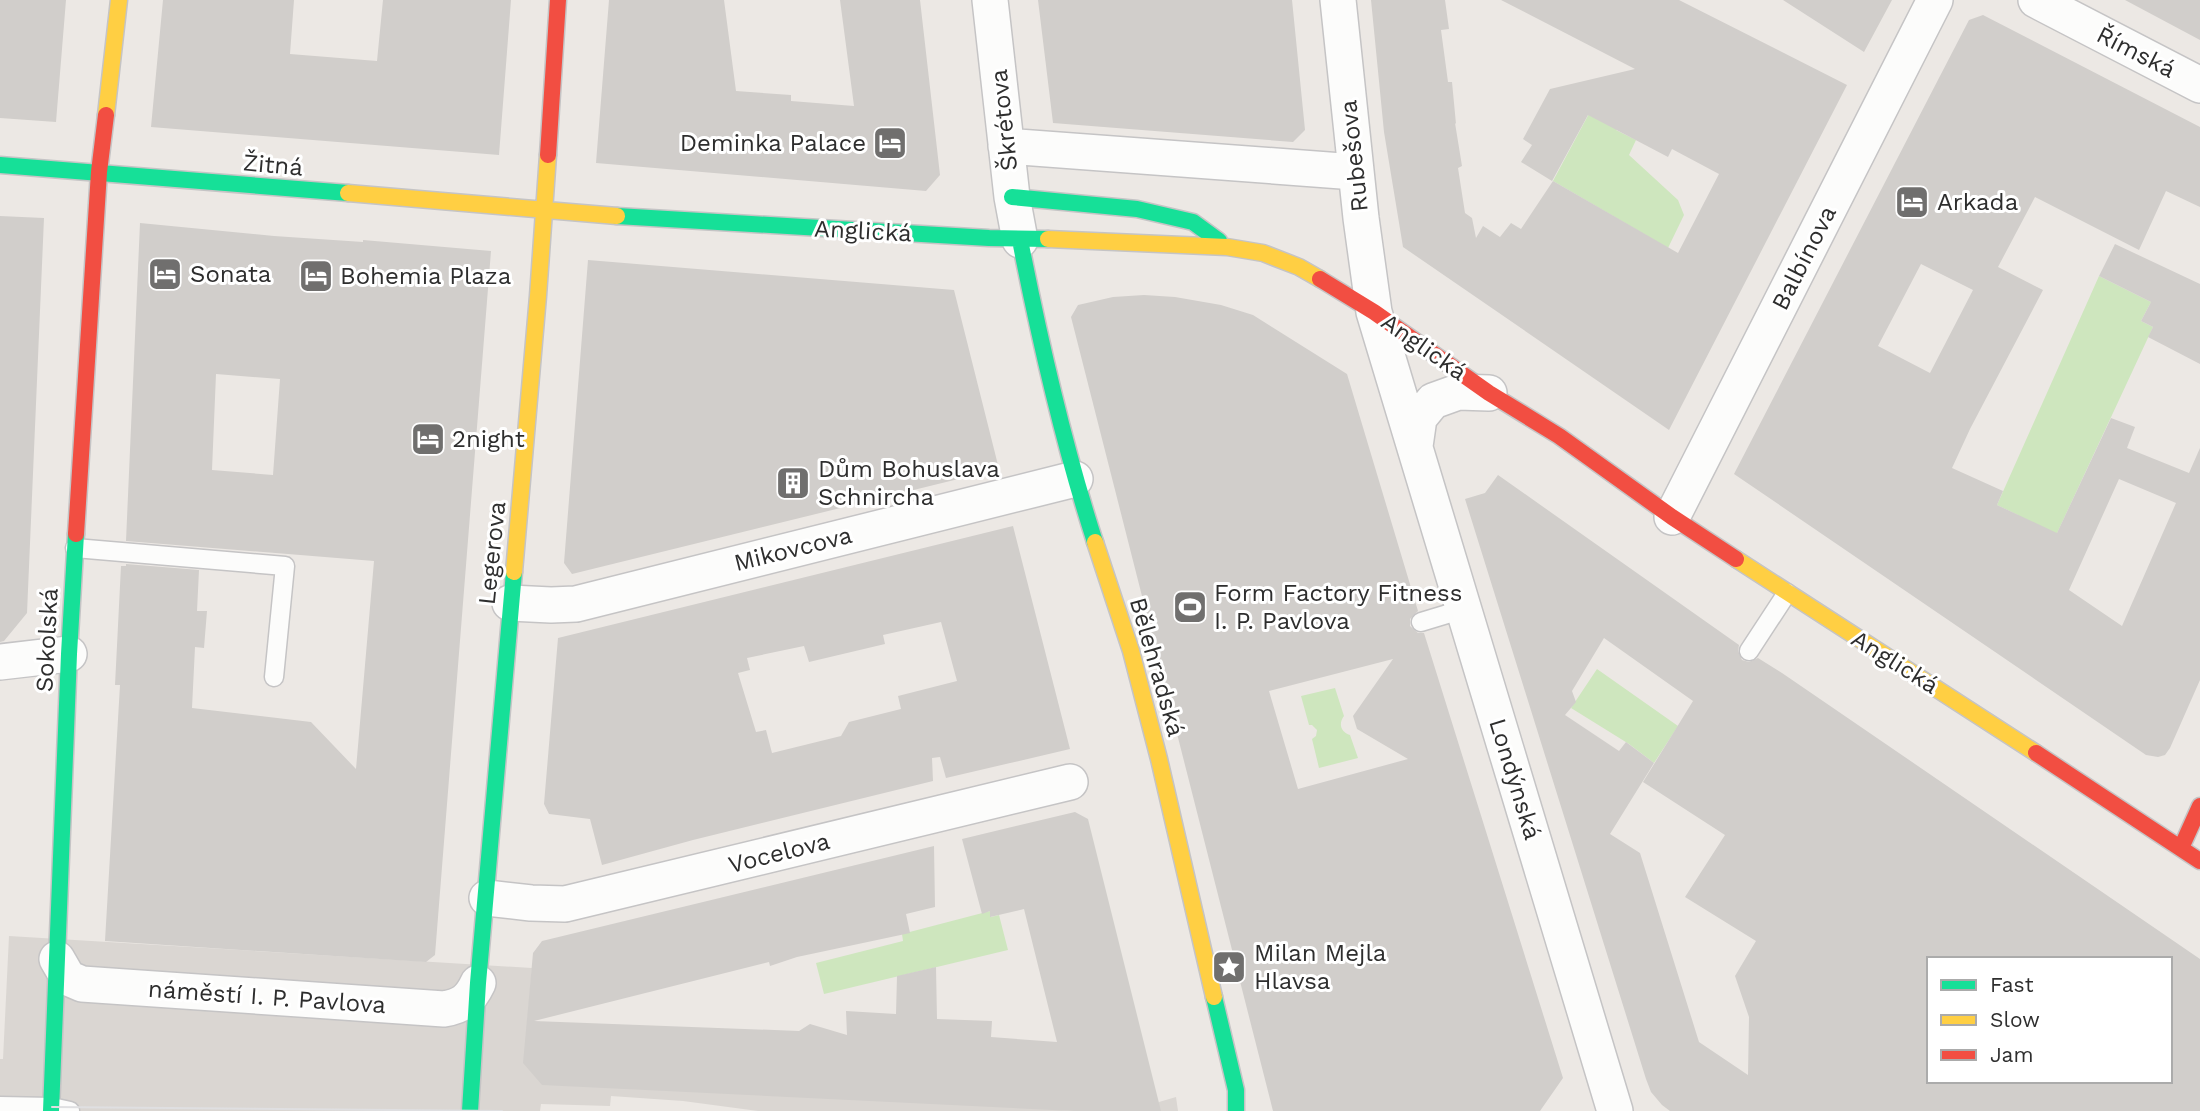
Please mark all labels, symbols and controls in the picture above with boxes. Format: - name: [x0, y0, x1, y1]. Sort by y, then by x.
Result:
- street label: Římská: [2092, 20, 2180, 84]
- street label: Škrétova: [985, 68, 1023, 172]
- street label: Rubešova: [1334, 99, 1374, 213]
- hotel icon: Deminka Palace: [871, 124, 909, 162]
- place label: Deminka Palace: [680, 129, 866, 157]
- street label: Žitná: [242, 148, 304, 182]
- hotel icon: Arkada: [1893, 183, 1931, 221]
- place label: Arkada: [1937, 188, 2018, 216]
- street label: Balbínova: [1766, 201, 1842, 315]
- street label: Anglická: [814, 214, 912, 248]
- hotel icon: Sonata: [146, 255, 184, 293]
- hotel icon: Bohemia Plaza: [297, 257, 335, 295]
- place label: Sonata: [190, 260, 271, 288]
- place label: Bohemia Plaza: [340, 262, 511, 290]
- street label: Anglická: [1376, 308, 1472, 386]
- hotel icon: 2night: [409, 420, 447, 458]
- place label: 2night: [452, 425, 525, 453]
- place label: Dům Bohuslava Schnircha: [818, 455, 1000, 511]
- building icon: Dům Bohuslava Schnircha: [774, 464, 812, 502]
- street label: Legerova: [473, 500, 511, 606]
- street label: Mikovcova: [731, 521, 855, 577]
- place label: Form Factory Fitness I. P. Pavlova: [1214, 579, 1462, 635]
- street label: Sokolská: [30, 587, 64, 693]
- sports icon: Form Factory Fitness I. P. Pavlova: [1171, 588, 1209, 626]
- street label: Bělehradská: [1124, 594, 1190, 740]
- street label: Anglická: [1846, 624, 1944, 700]
- street label: Londýnská: [1483, 715, 1547, 843]
- street label: Vocelova: [725, 827, 833, 879]
- place label: Milan Mejla Hlavsa: [1254, 939, 1386, 995]
- place icon: Milan Mejla Hlavsa: [1210, 948, 1248, 986]
- legend: [1927, 957, 2172, 1083]
- text: Fast: [1990, 972, 2034, 997]
- street label: náměstí I. P. Pavlova: [147, 975, 387, 1019]
- text: Slow: [1990, 1007, 2040, 1032]
- text: Jam: [1990, 1042, 2033, 1067]

